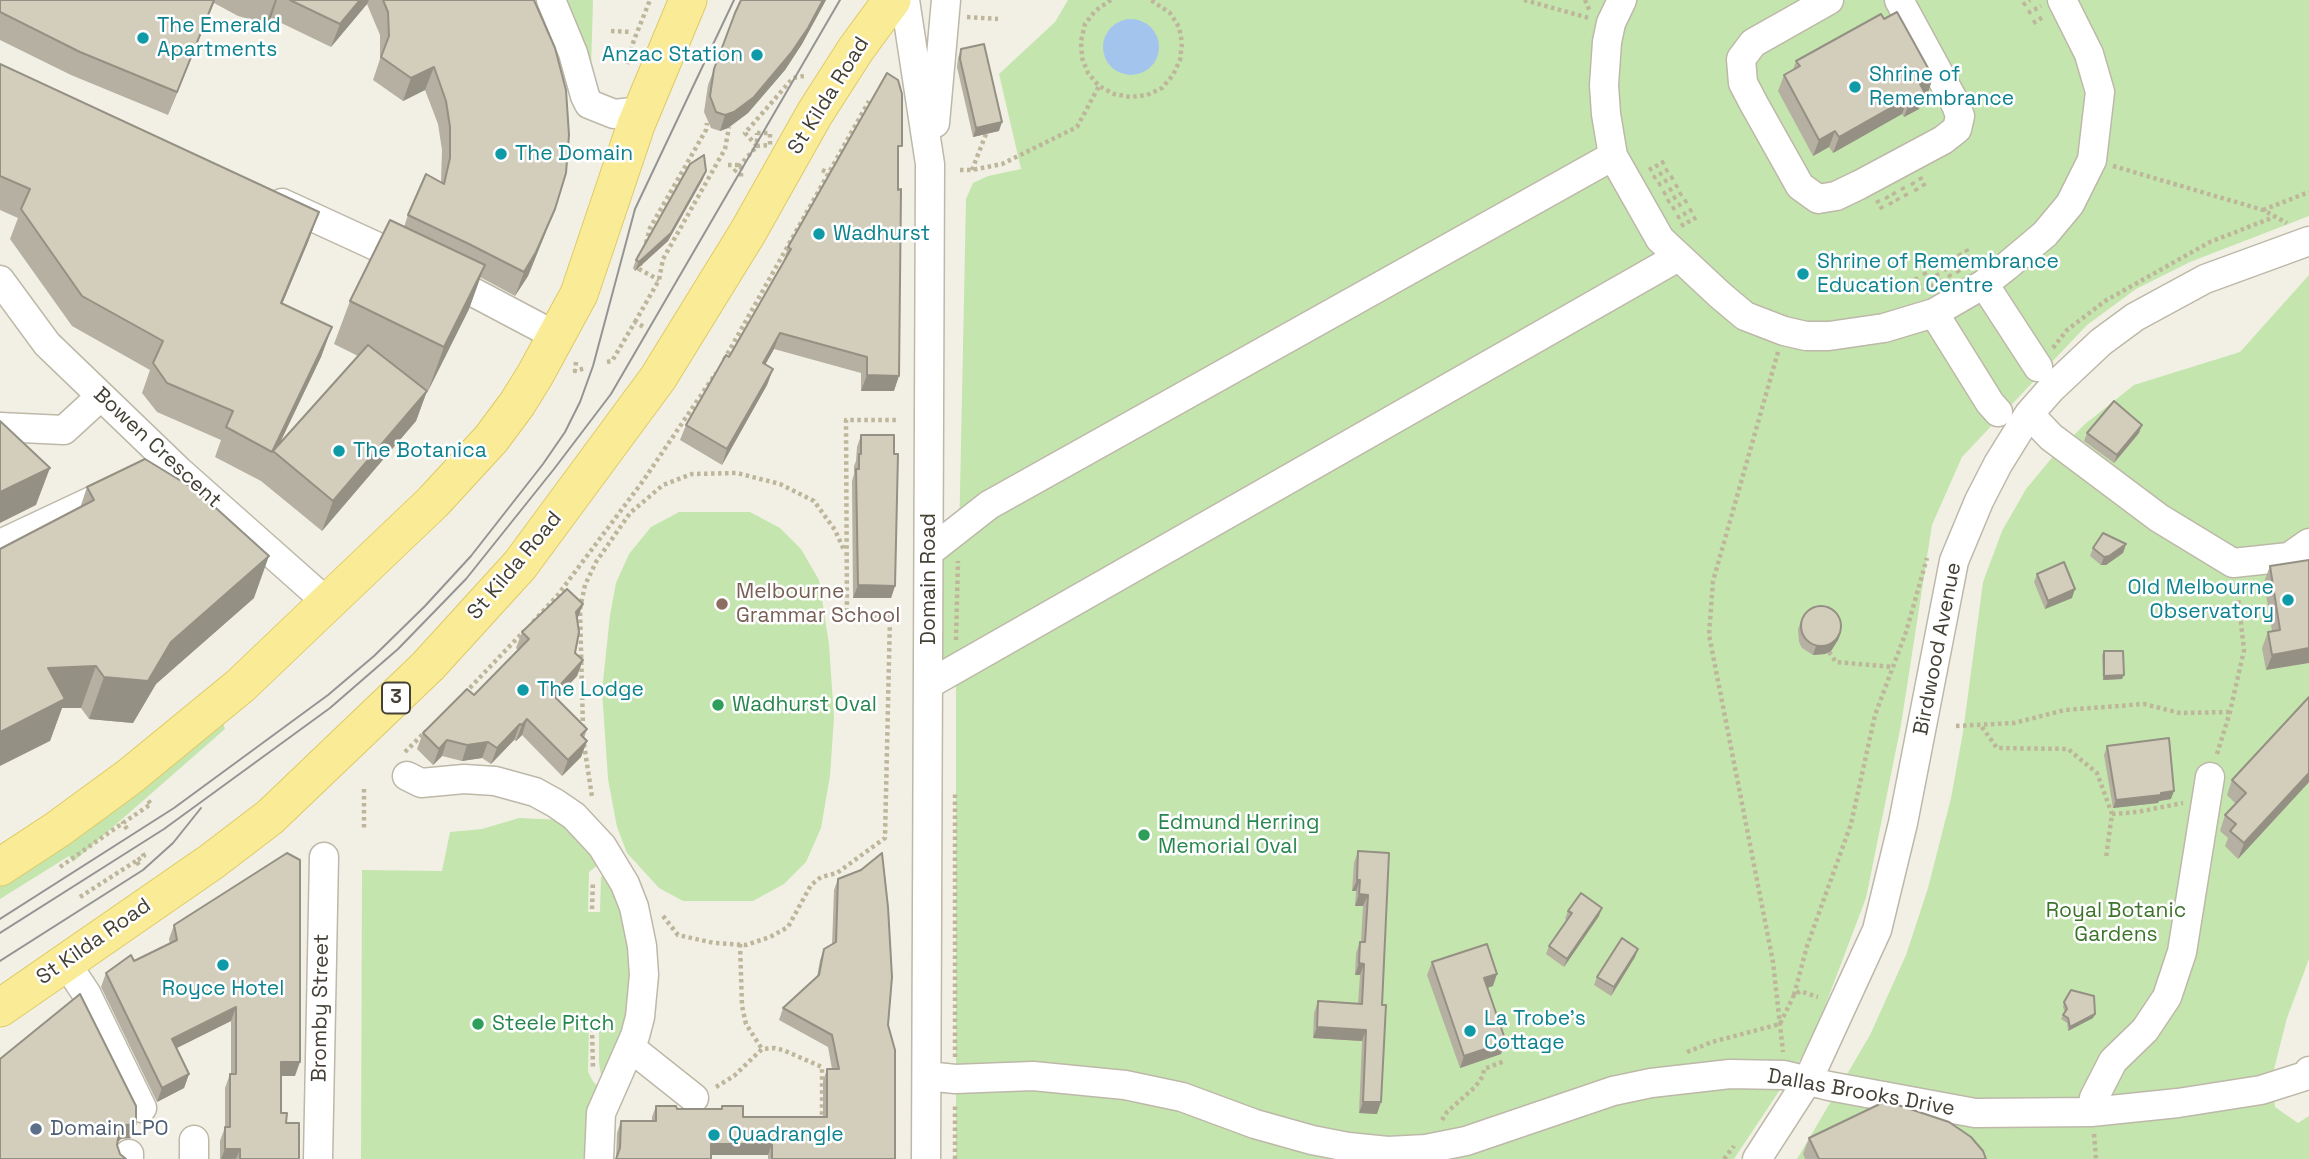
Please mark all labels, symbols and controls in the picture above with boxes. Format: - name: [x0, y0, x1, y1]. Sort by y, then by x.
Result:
- place label: The Emerald Apartments: [157, 13, 281, 63]
- marker: The Emerald Apartments: [135, 30, 151, 46]
- street label: St Kilda Road: [783, 33, 875, 159]
- place label: Anzac Station: [602, 42, 743, 68]
- marker: Anzac Station: [749, 47, 765, 63]
- place label: Shrine of Remembrance: [1869, 62, 2014, 112]
- marker: Shrine of Remembrance: [1847, 79, 1863, 95]
- place label: The Domain: [515, 141, 633, 167]
- marker: The Domain: [493, 146, 509, 162]
- place label: Wadhurst: [833, 221, 930, 247]
- marker: Wadhurst: [811, 226, 827, 242]
- place label: Shrine of Remembrance Education Centre: [1817, 249, 2059, 299]
- marker: Shrine of Remembrance Education Centre: [1795, 266, 1811, 282]
- street label: Bowen Crescent: [88, 382, 226, 514]
- place label: The Botanica: [353, 438, 487, 464]
- marker: The Botanica: [331, 443, 347, 459]
- street label: St Kilda Road: [462, 507, 568, 625]
- street label: Domain Road: [916, 513, 942, 645]
- street label: Birdwood Avenue: [1909, 560, 1967, 738]
- place label: Old Melbourne Observatory: [2128, 575, 2274, 625]
- place label: Melbourne Grammar School: [736, 579, 900, 629]
- marker: Old Melbourne Observatory: [2280, 592, 2296, 608]
- marker: Melbourne Grammar School: [714, 596, 730, 612]
- place label: The Lodge: [537, 677, 644, 703]
- road number: 3: [382, 682, 410, 713]
- marker: The Lodge: [515, 682, 531, 698]
- place label: Wadhurst Oval: [732, 692, 877, 718]
- marker: Wadhurst Oval: [710, 697, 726, 713]
- place label: Edmund Herring Memorial Oval: [1158, 810, 1319, 860]
- marker: Edmund Herring Memorial Oval: [1136, 827, 1152, 843]
- street label: St Kilda Road: [32, 893, 156, 991]
- park label: Royal Botanic Gardens: [2046, 898, 2186, 948]
- street label: Bromby Street: [307, 934, 335, 1082]
- marker: Royce Hotel: [215, 957, 231, 973]
- place label: Royce Hotel: [162, 976, 284, 1002]
- place label: La Trobe's Cottage: [1484, 1006, 1586, 1056]
- place label: Steele Pitch: [492, 1011, 614, 1037]
- marker: Steele Pitch: [470, 1016, 486, 1032]
- marker: La Trobe's Cottage: [1462, 1023, 1478, 1039]
- street label: Dallas Brooks Drive: [1765, 1064, 1957, 1122]
- place label: Domain LPO: [50, 1116, 169, 1142]
- marker: Domain LPO: [28, 1121, 44, 1137]
- place label: Quadrangle: [728, 1122, 844, 1148]
- marker: Quadrangle: [706, 1127, 722, 1143]

